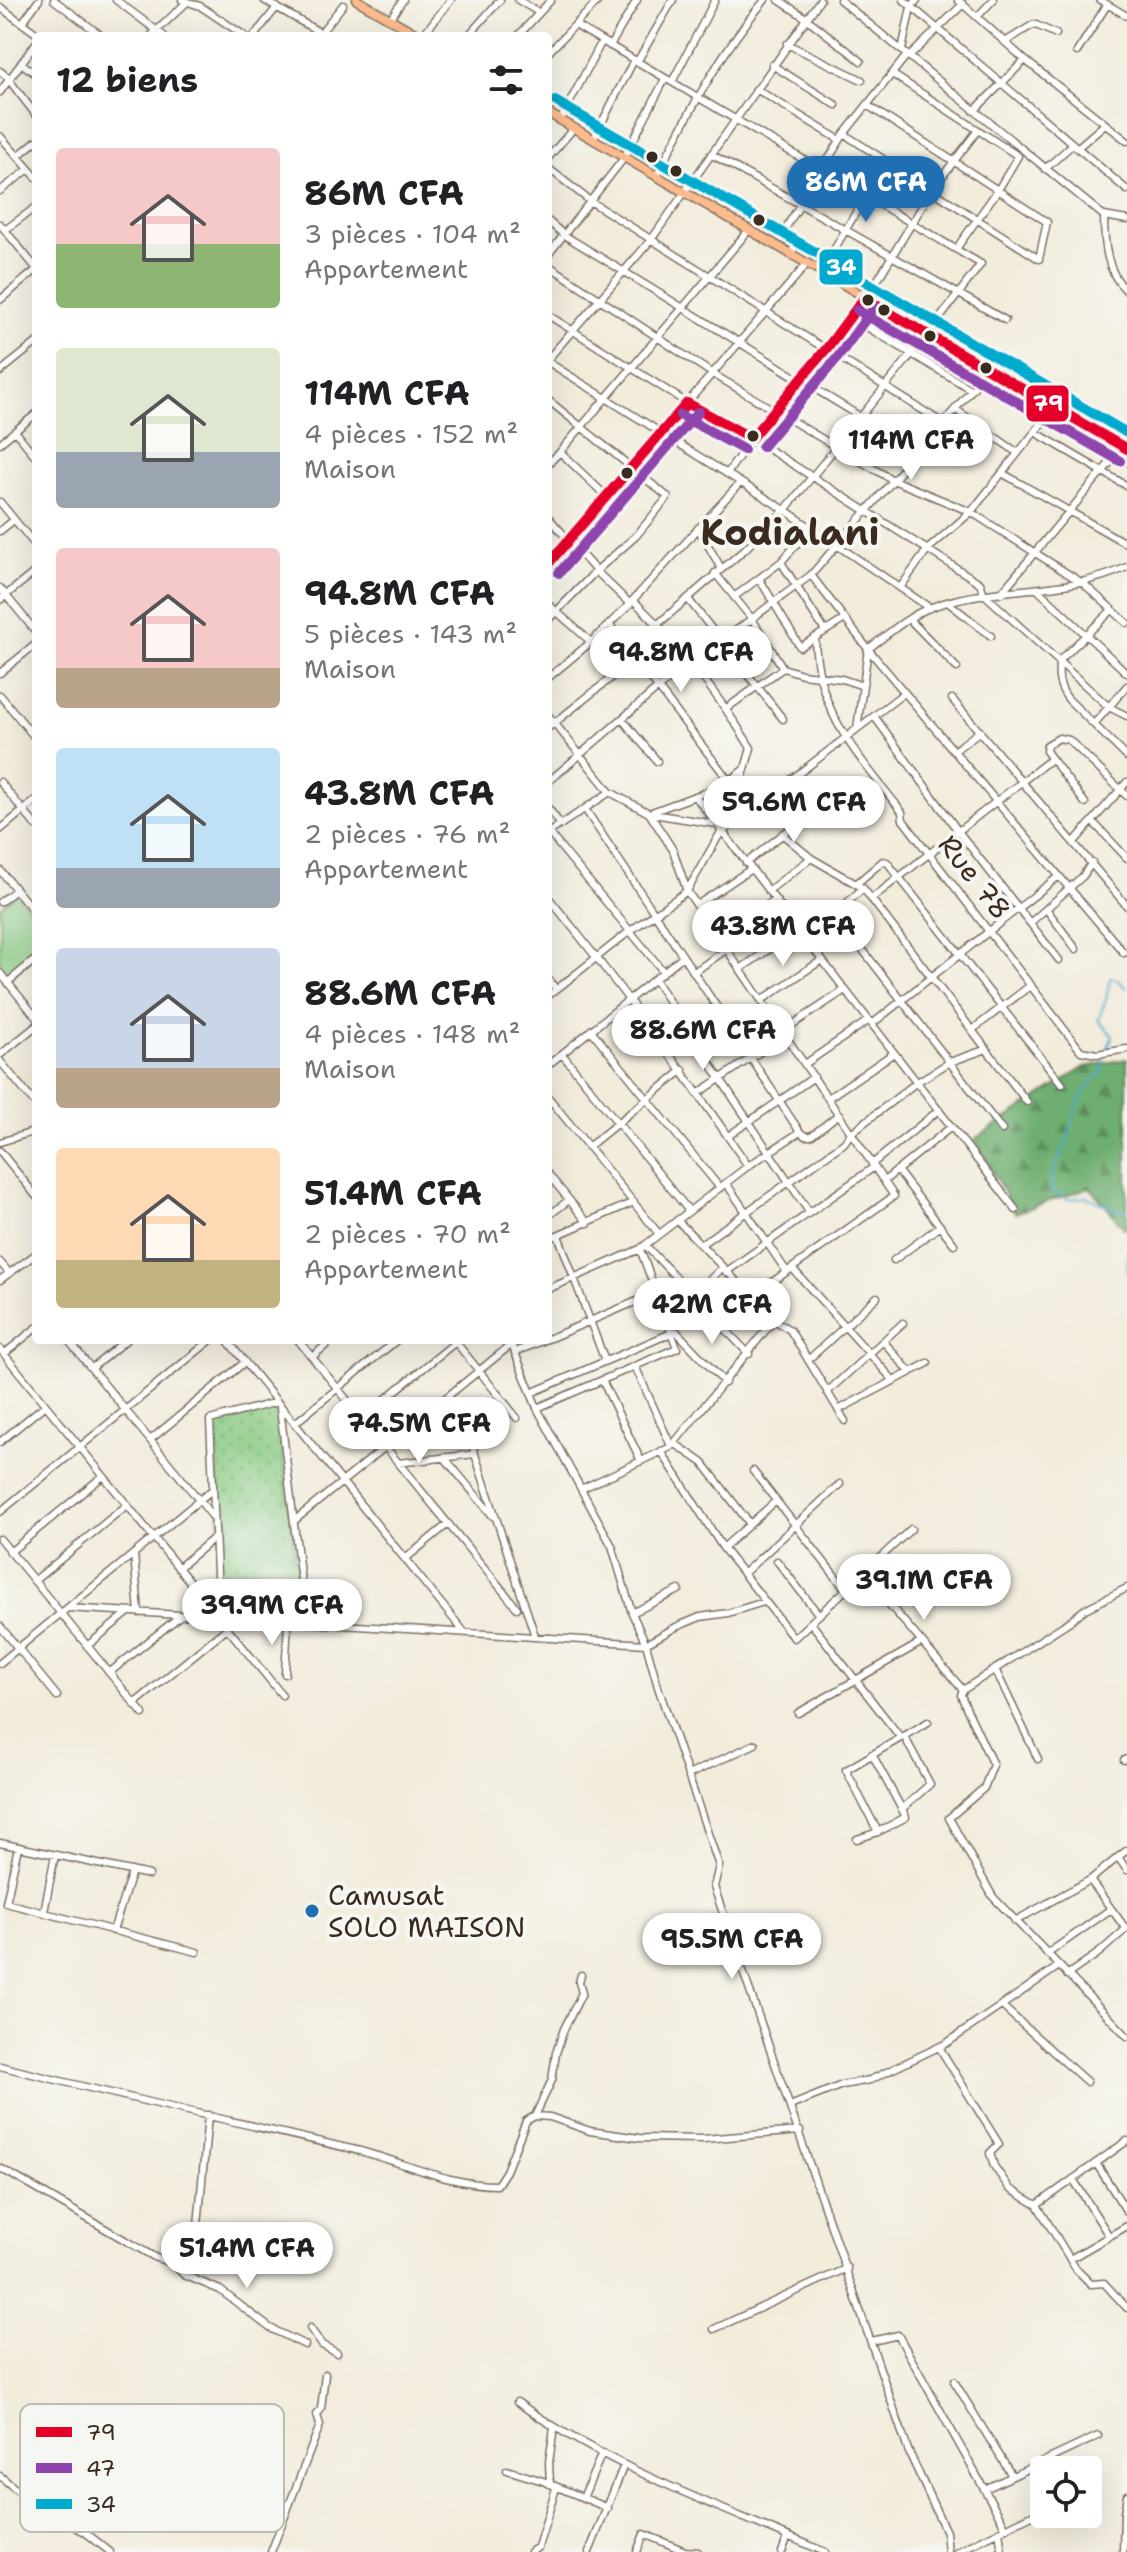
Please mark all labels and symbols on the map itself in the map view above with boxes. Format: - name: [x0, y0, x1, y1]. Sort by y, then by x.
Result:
- unlabelled marker: [644, 149, 660, 165]
- pin: 86M CFA: [792, 156, 940, 224]
- unlabelled marker: [668, 163, 684, 179]
- unlabelled marker: [751, 212, 767, 228]
- line badge: 34: [818, 248, 864, 286]
- text: 34: [826, 253, 857, 282]
- unlabelled marker: [860, 292, 876, 308]
- unlabelled marker: [876, 302, 892, 318]
- unlabelled marker: [922, 328, 938, 344]
- unlabelled marker: [978, 360, 994, 376]
- line badge: 79: [1025, 384, 1070, 423]
- text: 79: [1033, 389, 1063, 418]
- pin: 114M CFA: [828, 414, 994, 482]
- unlabelled marker: [745, 428, 761, 444]
- unlabelled marker: [619, 465, 635, 481]
- district label: Kodialani: [701, 508, 879, 557]
- pin: 94.8M CFA: [589, 626, 773, 694]
- pin: 59.6M CFA: [702, 776, 886, 844]
- street label: Rue 78: [930, 827, 1020, 927]
- pin: 43.8M CFA: [691, 900, 875, 968]
- pin: 88.6M CFA: [611, 1004, 795, 1072]
- pin: 42M CFA: [638, 1278, 786, 1346]
- pin: 74.5M CFA: [327, 1397, 511, 1465]
- pin: 39.1M CFA: [832, 1554, 1016, 1622]
- pin: 39.9M CFA: [180, 1579, 364, 1647]
- place label: Camusat SOLO MAISON: [328, 1876, 525, 1946]
- marker: Camusat SOLO MAISON: [303, 1902, 321, 1920]
- pin: 95.5M CFA: [640, 1913, 824, 1981]
- pin: 51.4M CFA: [155, 2222, 339, 2290]
- legend: [20, 2404, 284, 2532]
- text: 79: [86, 2418, 116, 2447]
- text: 47: [86, 2454, 115, 2483]
- text: 34: [86, 2490, 116, 2519]

